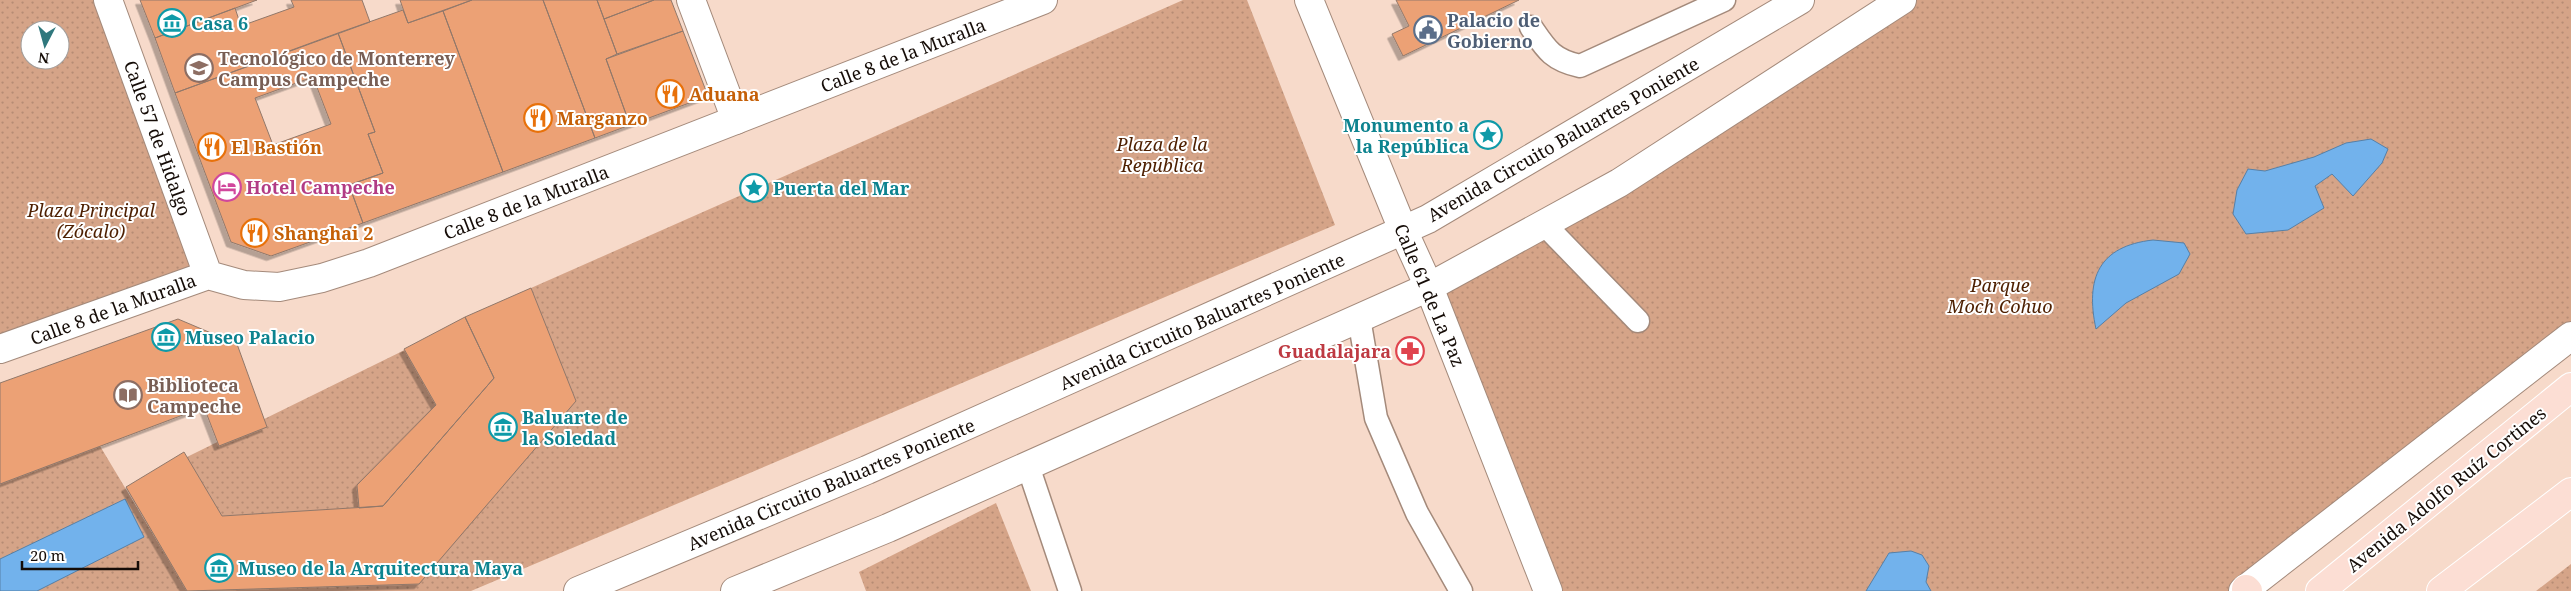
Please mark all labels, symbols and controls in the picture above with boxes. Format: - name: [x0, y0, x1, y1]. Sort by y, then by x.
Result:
- museum icon: Casa 6: [157, 8, 187, 38]
- place label: Palacio de Gobierno: [1447, 8, 1540, 53]
- place label: Casa 6: [191, 11, 248, 35]
- street label: Calle 8 de la Muralla: [817, 12, 989, 98]
- public building icon: Palacio de Gobierno: [1413, 15, 1443, 45]
- north arrow: [20, 20, 70, 70]
- place label: Tecnológico de Monterrey Campus Campeche: [218, 46, 455, 91]
- text: N: [37, 48, 50, 68]
- street label: Avenida Circuito Baluartes Poniente: [1423, 51, 1703, 227]
- school or university icon: Tecnológico de Monterrey Campus Campeche: [184, 53, 214, 83]
- street label: Calle 57 de Hidalgo: [119, 57, 197, 219]
- restaurant icon: Aduana: [655, 79, 685, 109]
- place label: Aduana: [689, 82, 760, 106]
- restaurant icon: Marganzo: [523, 103, 553, 133]
- place label: Marganzo: [557, 106, 648, 130]
- place label: Monumento a la República: [1343, 113, 1469, 158]
- place icon: Monumento a la República: [1473, 120, 1503, 150]
- restaurant icon: El Bastión: [197, 132, 227, 162]
- park label: Plaza de la República: [1115, 132, 1208, 177]
- place label: El Bastión: [231, 135, 322, 159]
- street label: Calle 8 de la Muralla: [440, 159, 612, 245]
- hotel icon: Hotel Campeche: [212, 172, 242, 202]
- place icon: Puerta del Mar: [739, 173, 769, 203]
- place label: Hotel Campeche: [246, 175, 395, 199]
- place label: Puerta del Mar: [773, 176, 910, 200]
- park label: Plaza Principal (Zócalo): [26, 198, 155, 243]
- restaurant icon: Shanghai 2: [240, 218, 270, 248]
- street label: Calle 61 de La Paz: [1389, 220, 1471, 370]
- place label: Shanghai 2: [274, 221, 373, 245]
- street label: Avenida Circuito Baluartes Poniente: [1056, 247, 1348, 395]
- street label: Calle 8 de la Muralla: [27, 268, 199, 350]
- park label: Parque Moch Cohuo: [1947, 273, 2052, 318]
- museum icon: Museo Palacio: [151, 322, 181, 352]
- place label: Museo Palacio: [185, 325, 315, 349]
- pharmacy icon: Guadalajara: [1395, 336, 1425, 366]
- place label: Guadalajara: [1278, 339, 1391, 363]
- place label: Biblioteca Campeche: [147, 373, 241, 418]
- library icon: Biblioteca Campeche: [113, 380, 143, 410]
- street label: Avenida Adolfo Ruíz Cortines: [2341, 401, 2551, 577]
- place label: Baluarte de la Soledad: [522, 405, 628, 450]
- museum icon: Baluarte de la Soledad: [488, 412, 518, 442]
- street label: Avenida Circuito Baluartes Poniente: [684, 412, 978, 556]
- scale bar: [22, 538, 139, 570]
- text: 20 m: [30, 545, 65, 565]
- museum icon: Museo de la Arquitectura Maya: [204, 553, 234, 583]
- place label: Museo de la Arquitectura Maya: [238, 556, 523, 580]

